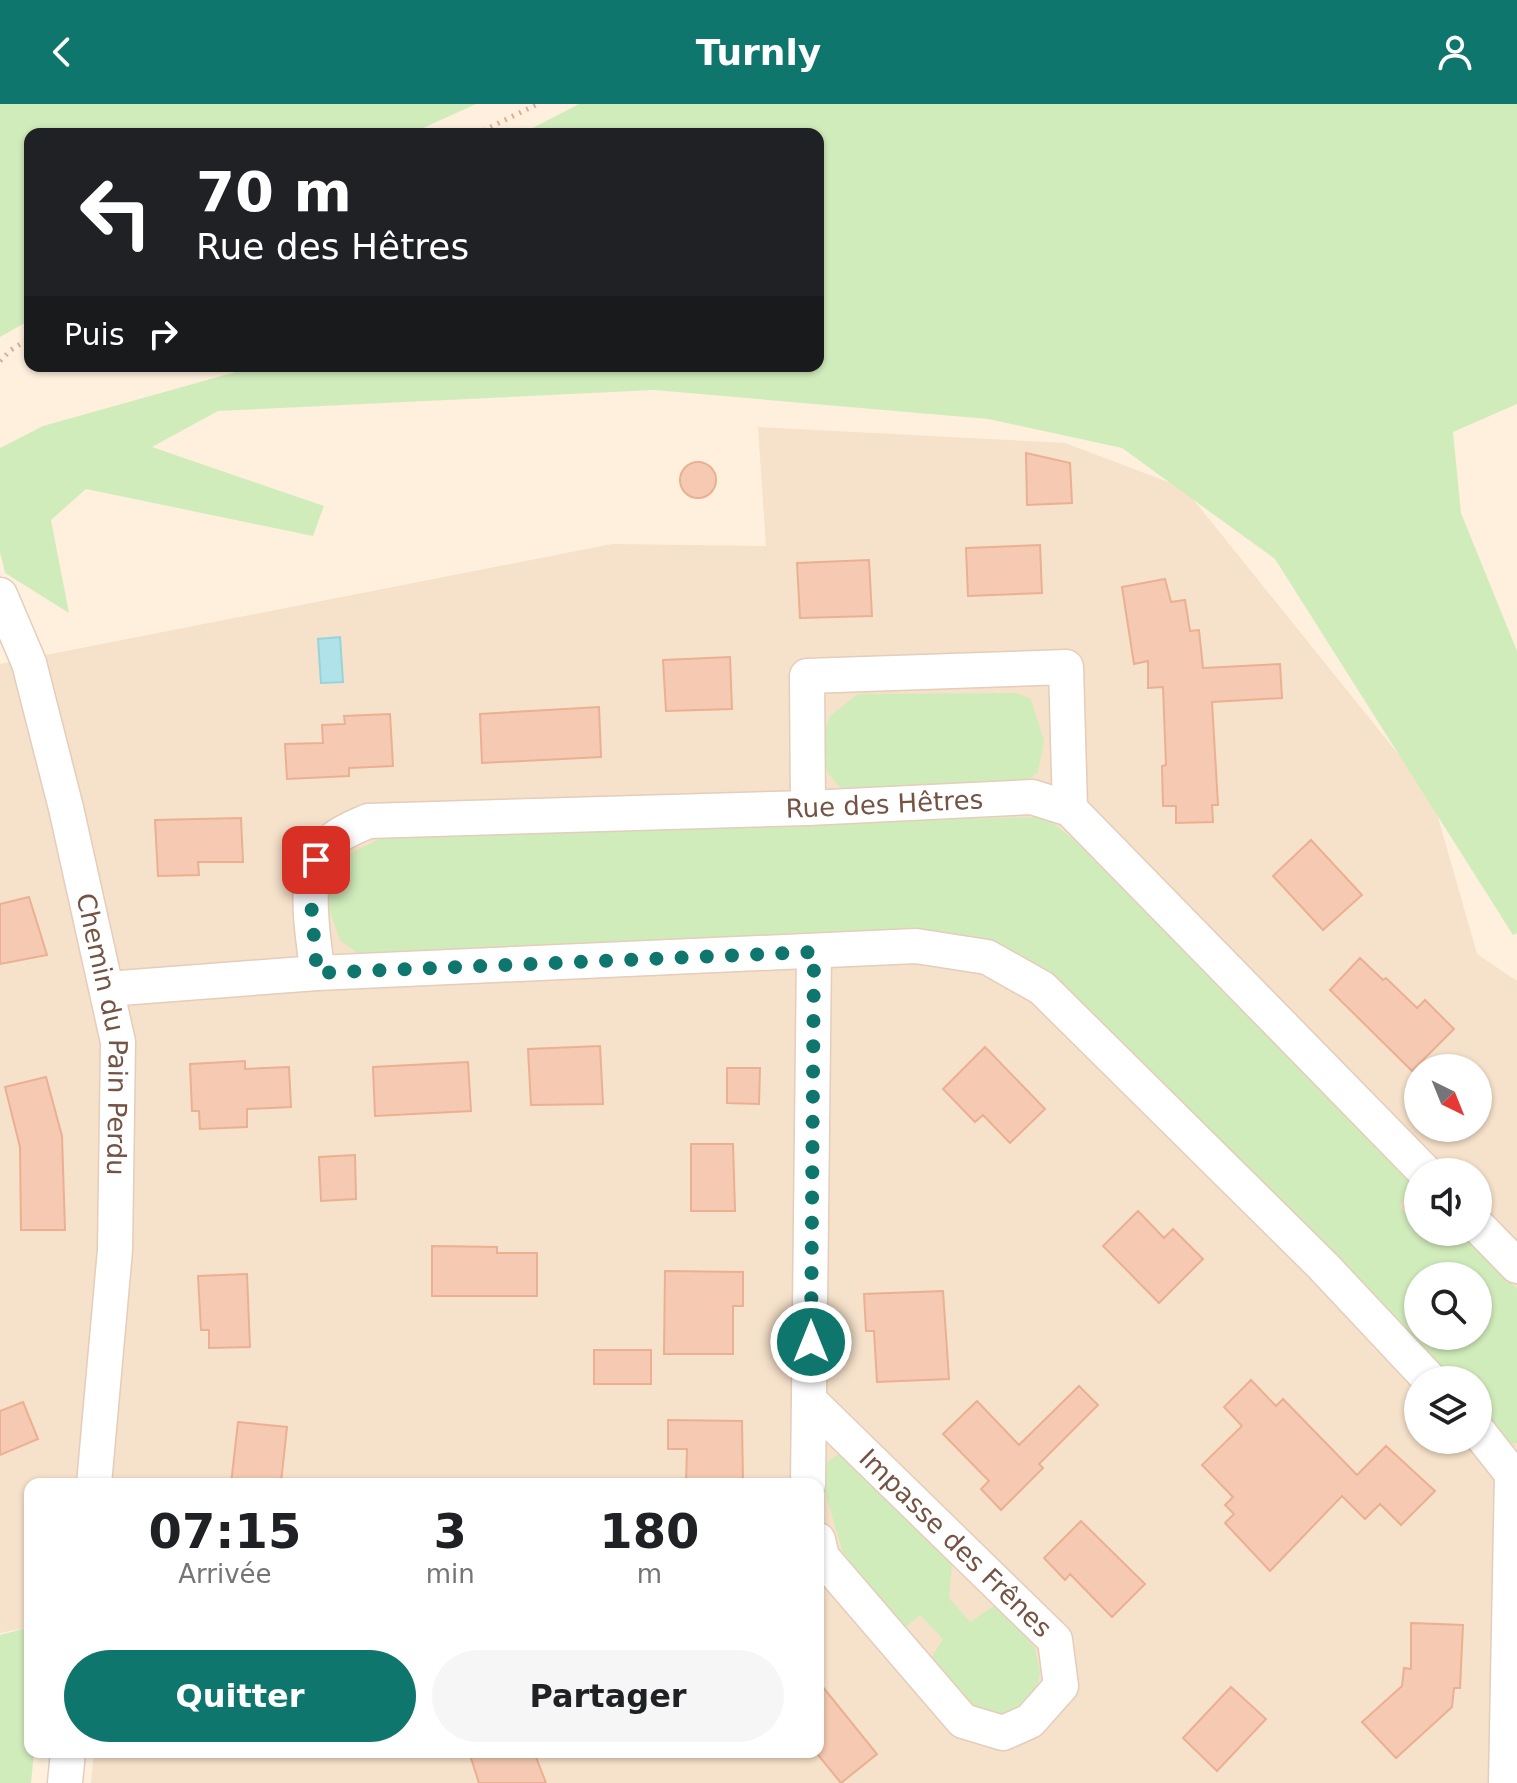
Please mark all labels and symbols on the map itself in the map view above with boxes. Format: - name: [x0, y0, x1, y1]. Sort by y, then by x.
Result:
- street label: Rue des Hêtres: [785, 784, 984, 824]
- pin: [282, 826, 350, 894]
- street label: Chemin du Pain Perdu: [70, 890, 133, 1176]
- north arrow: [1404, 1054, 1492, 1142]
- position arrow: [769, 1300, 853, 1384]
- street label: Impasse des Frênes: [853, 1443, 1058, 1643]

